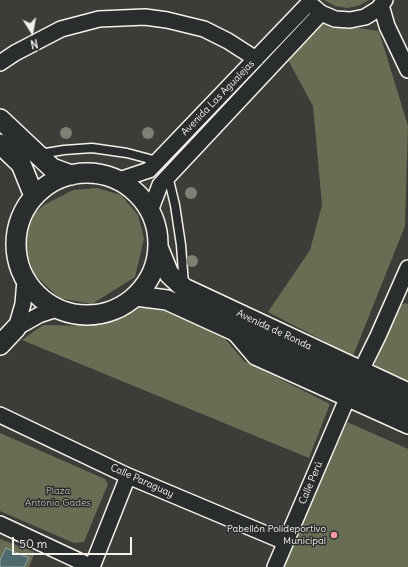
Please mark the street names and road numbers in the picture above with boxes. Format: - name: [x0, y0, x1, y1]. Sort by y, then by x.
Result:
- street label: Avenida Las Agualejas: [179, 58, 257, 138]
- street label: Avenida de Ronda: [235, 307, 313, 353]
- street label: Calle Perú: [297, 460, 325, 506]
- street label: Calle Paraguay: [108, 462, 176, 500]

